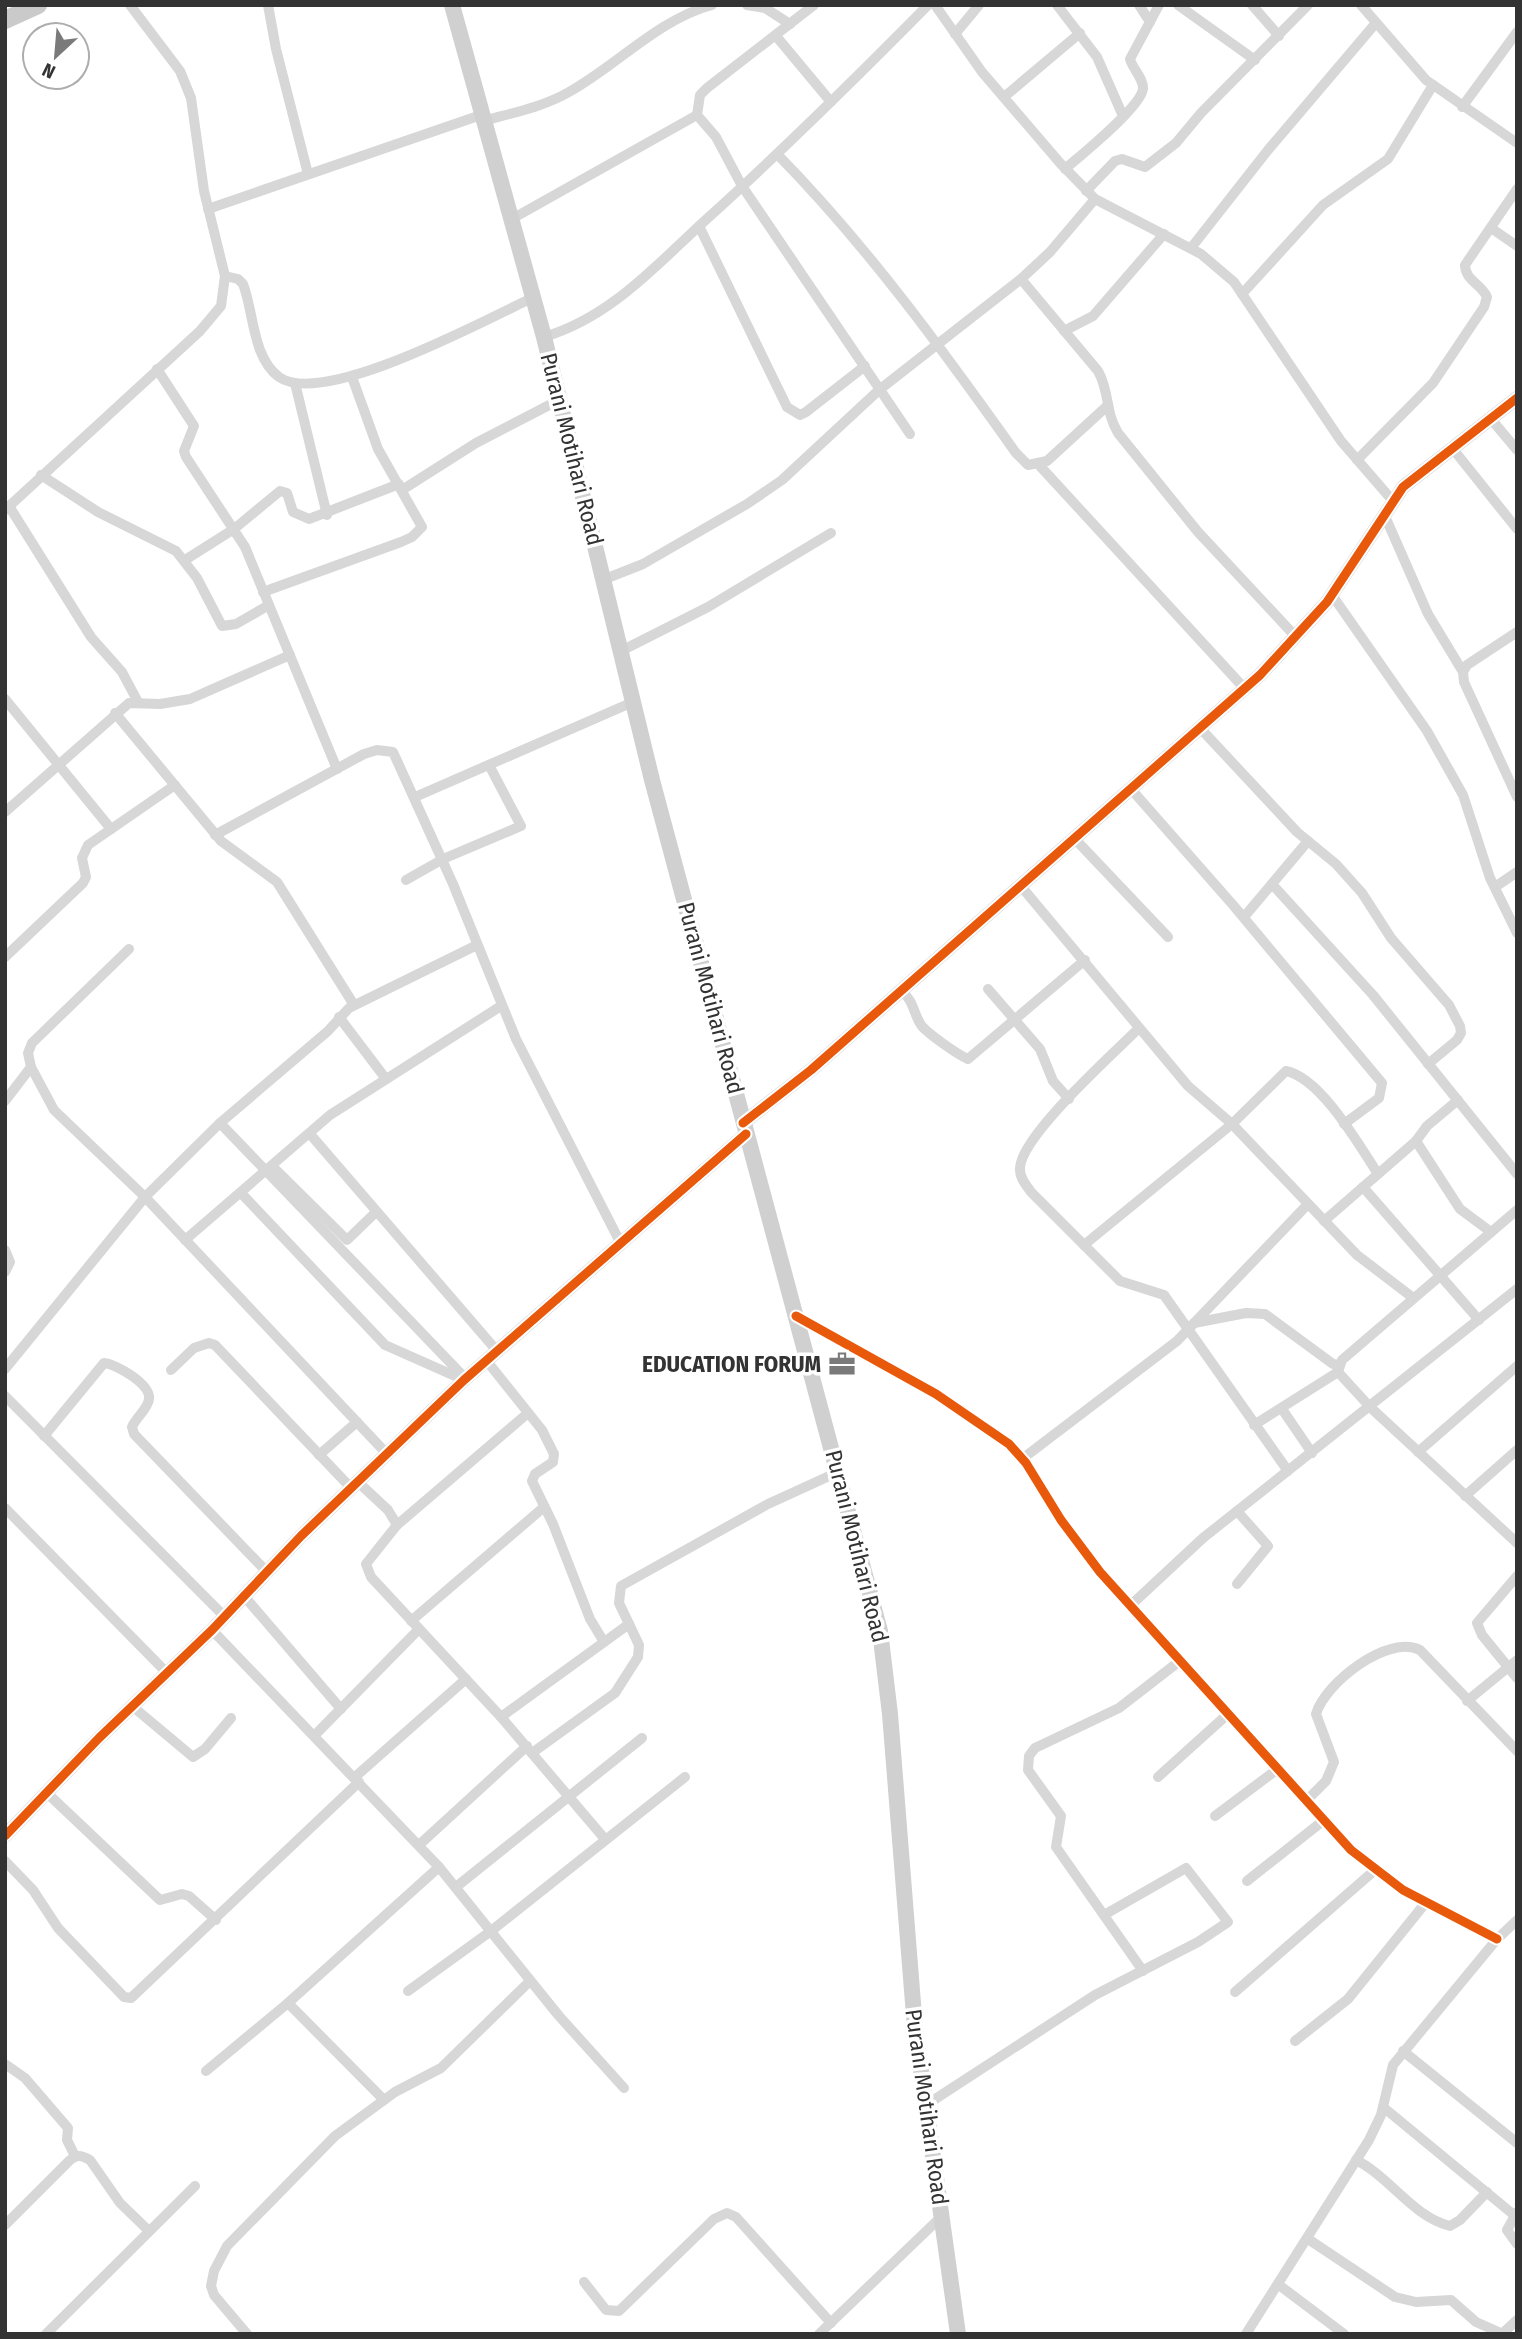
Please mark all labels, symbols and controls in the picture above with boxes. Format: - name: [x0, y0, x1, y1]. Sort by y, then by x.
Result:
- north arrow: [21, 21, 91, 91]
- text: N: [39, 58, 59, 84]
- street label: Purani Motihari Road: [535, 350, 609, 548]
- street label: Purani Motihari Road: [672, 899, 750, 1097]
- office icon: EDUCATION FORUM: [827, 1349, 857, 1379]
- place label: EDUCATION FORUM: [642, 1350, 821, 1378]
- street label: Purani Motihari Road: [820, 1447, 894, 1645]
- street label: Purani Motihari Road: [899, 2007, 955, 2207]

